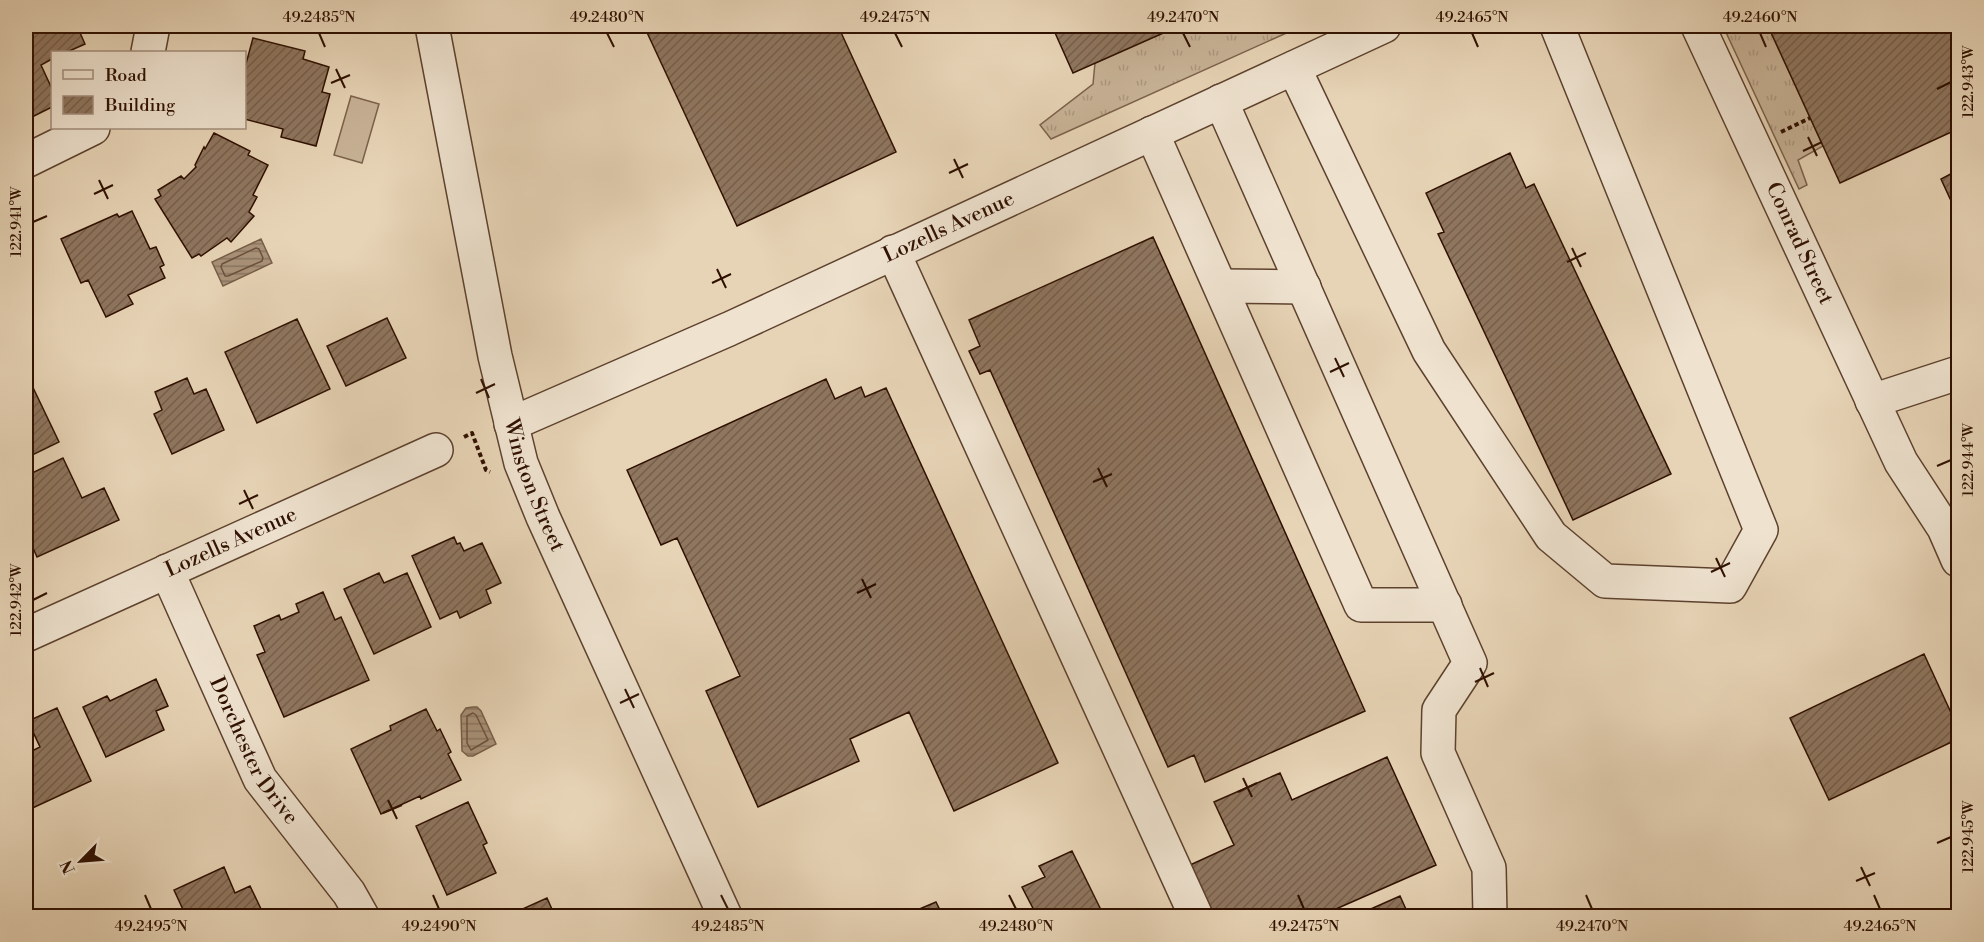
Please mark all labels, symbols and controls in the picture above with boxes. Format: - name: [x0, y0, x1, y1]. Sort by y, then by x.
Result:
- text: 49.2485°N: [282, 8, 356, 27]
- text: 49.2480°N: [570, 8, 644, 27]
- text: 49.2475°N: [860, 8, 930, 27]
- text: 49.2470°N: [1147, 8, 1219, 27]
- text: 49.2465°N: [1436, 8, 1508, 27]
- text: 49.2460°N: [1723, 8, 1797, 27]
- text: 122.943°W: [1959, 45, 1978, 118]
- legend: [51, 51, 246, 129]
- text: Road: [105, 64, 148, 87]
- text: Building: [104, 94, 176, 117]
- street label: Conrad Street: [1760, 178, 1839, 309]
- text: 122.941°W: [7, 186, 26, 257]
- street label: Lozells Avenue: [879, 186, 1019, 269]
- street label: Winston Street: [497, 415, 570, 556]
- text: 122.944°W: [1959, 423, 1978, 497]
- street label: Lozells Avenue: [161, 501, 301, 583]
- text: 122.942°W: [7, 563, 26, 636]
- street label: Dorchester Drive: [203, 673, 304, 830]
- text: 122.945°W: [1959, 800, 1978, 873]
- north arrow: [51, 831, 111, 891]
- text: N: [56, 857, 80, 877]
- text: 49.2495°N: [115, 917, 187, 936]
- text: 49.2490°N: [402, 917, 476, 936]
- text: 49.2485°N: [691, 917, 765, 936]
- text: 49.2480°N: [979, 917, 1053, 936]
- text: 49.2475°N: [1269, 917, 1339, 936]
- text: 49.2470°N: [1556, 917, 1628, 936]
- text: 49.2465°N: [1844, 917, 1916, 936]

